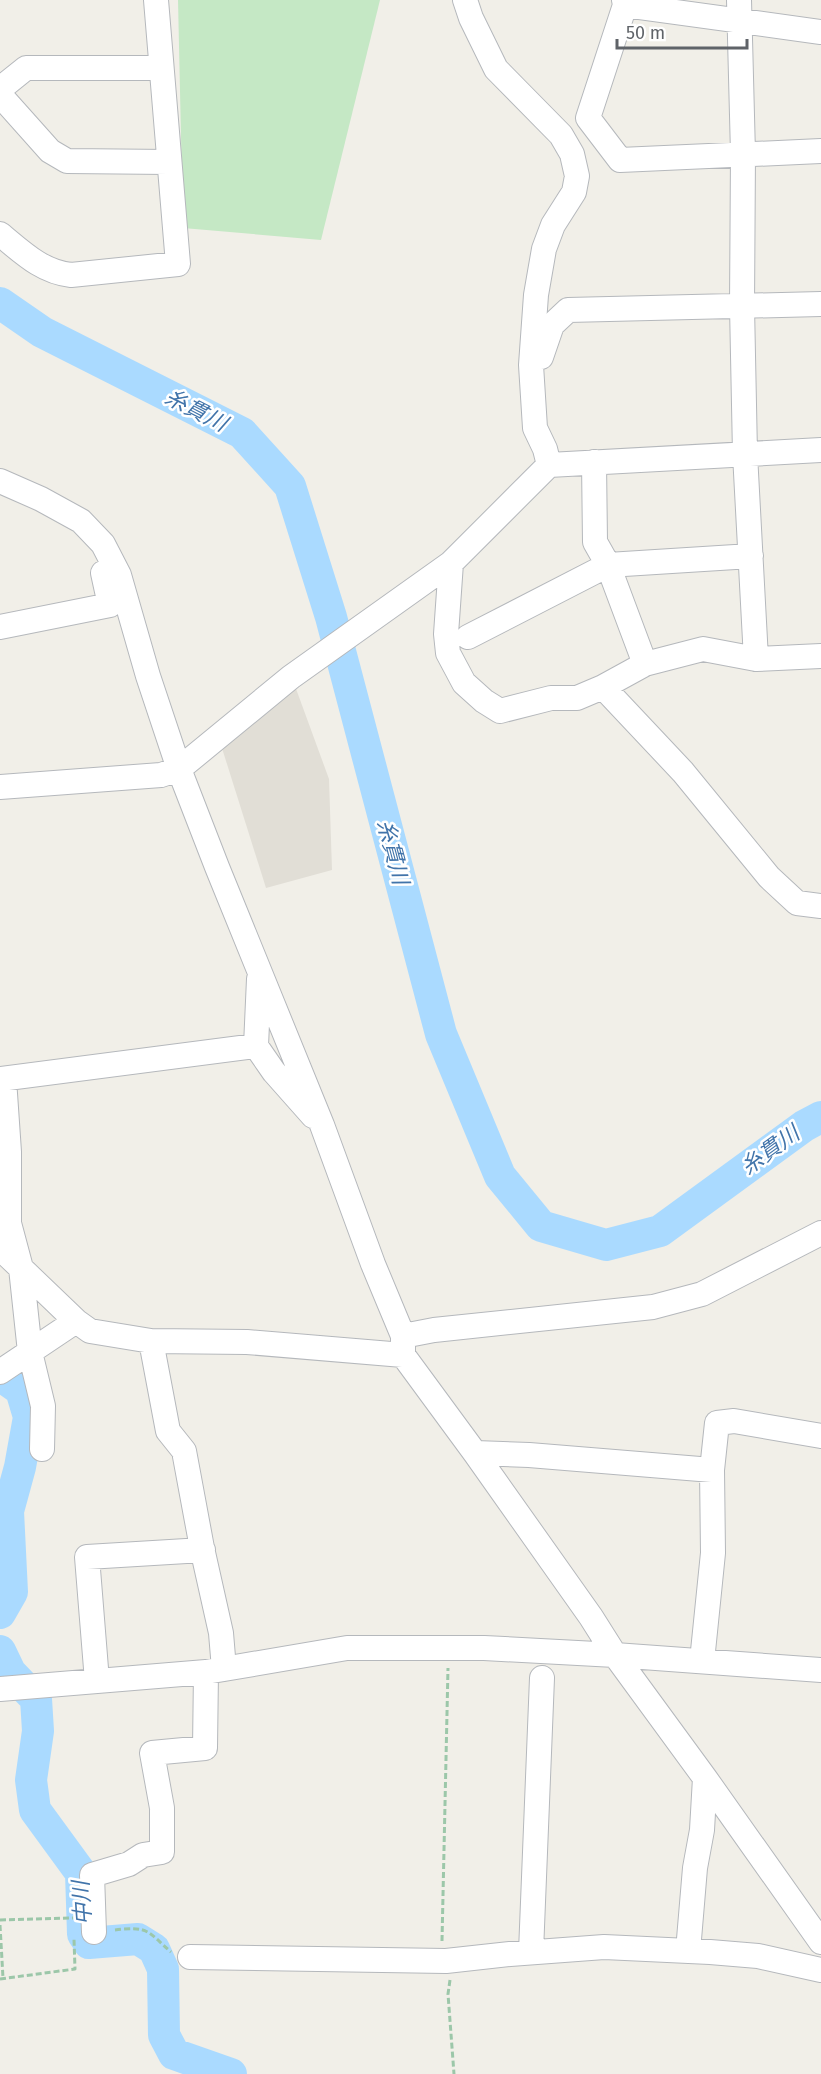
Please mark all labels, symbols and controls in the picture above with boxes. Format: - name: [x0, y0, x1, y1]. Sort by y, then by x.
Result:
- scale bar: [617, 12, 748, 50]
- text: 50 m: [626, 22, 665, 44]
- water label: 糸貫川: [160, 383, 233, 438]
- water label: 糸貫川: [371, 817, 415, 889]
- water label: 糸貫川: [735, 1119, 806, 1180]
- water label: 中川: [67, 1878, 97, 1926]

